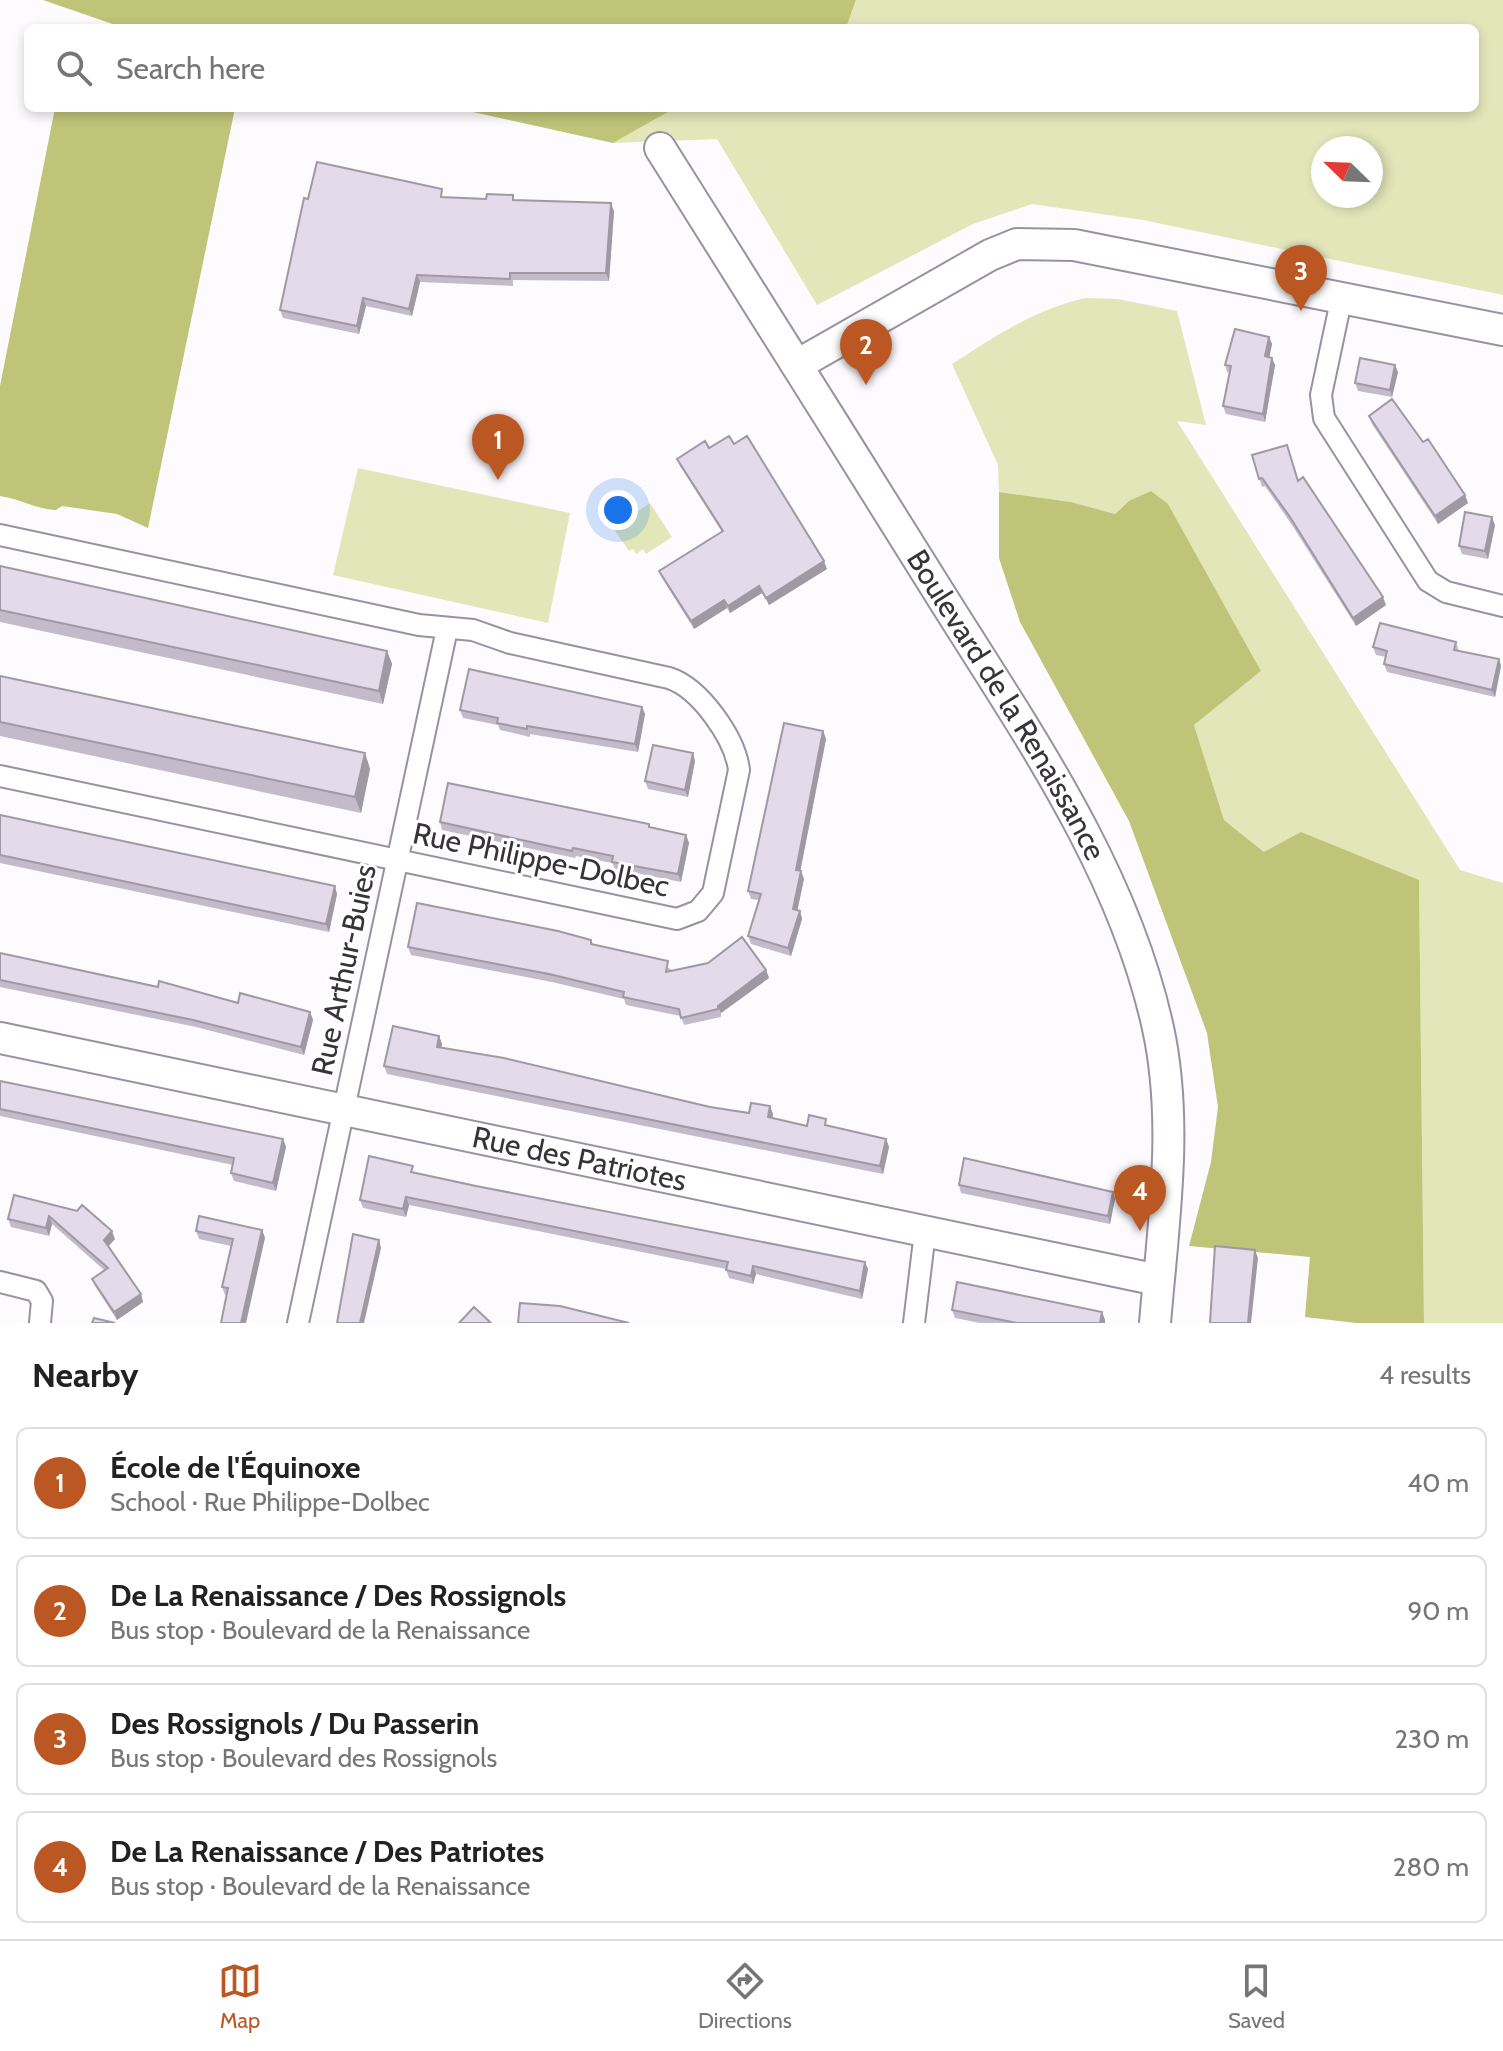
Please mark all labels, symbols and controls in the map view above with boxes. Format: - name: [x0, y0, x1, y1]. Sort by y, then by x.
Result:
- search box: [24, 24, 1479, 112]
- icon: search: [52, 46, 96, 90]
- text: Search here: [116, 50, 265, 87]
- north arrow: [1311, 136, 1383, 208]
- pin: 3: [1275, 245, 1327, 311]
- pin: 2: [840, 319, 892, 385]
- pin: 1: [472, 414, 524, 480]
- your location: [598, 490, 638, 530]
- street label: Boulevard de la Renaissance: [899, 543, 1114, 866]
- street label: Rue Philippe-Dolbec: [410, 814, 673, 905]
- street label: Rue Arthur-Buies: [303, 861, 384, 1079]
- street label: Rue des Patriotes: [469, 1118, 690, 1199]
- pin: 4: [1114, 1165, 1166, 1231]
- text: Nearby: [32, 1354, 139, 1396]
- text: 4 results: [1379, 1359, 1471, 1391]
- text: École de l'Équinoxe: [110, 1449, 360, 1486]
- text: 1: [55, 1467, 65, 1499]
- text: 40 m: [1407, 1467, 1469, 1499]
- text: School · Rue Philippe-Dolbec: [110, 1486, 430, 1518]
- text: De La Renaissance / Des Rossignols: [110, 1577, 566, 1614]
- text: 2: [53, 1595, 67, 1627]
- text: 90 m: [1407, 1595, 1469, 1627]
- text: Bus stop · Boulevard de la Renaissance: [110, 1614, 530, 1646]
- text: Des Rossignols / Du Passerin: [110, 1705, 479, 1742]
- text: 3: [53, 1723, 67, 1755]
- text: 230 m: [1395, 1723, 1469, 1755]
- text: Bus stop · Boulevard des Rossignols: [110, 1742, 497, 1774]
- text: De La Renaissance / Des Patriotes: [110, 1833, 544, 1870]
- text: 4: [52, 1851, 68, 1883]
- text: 280 m: [1393, 1851, 1469, 1883]
- text: Bus stop · Boulevard de la Renaissance: [110, 1870, 530, 1902]
- tab: Map: [218, 1959, 262, 2034]
- tab: Directions: [698, 1959, 792, 2034]
- tab: Saved: [1228, 1959, 1285, 2034]

